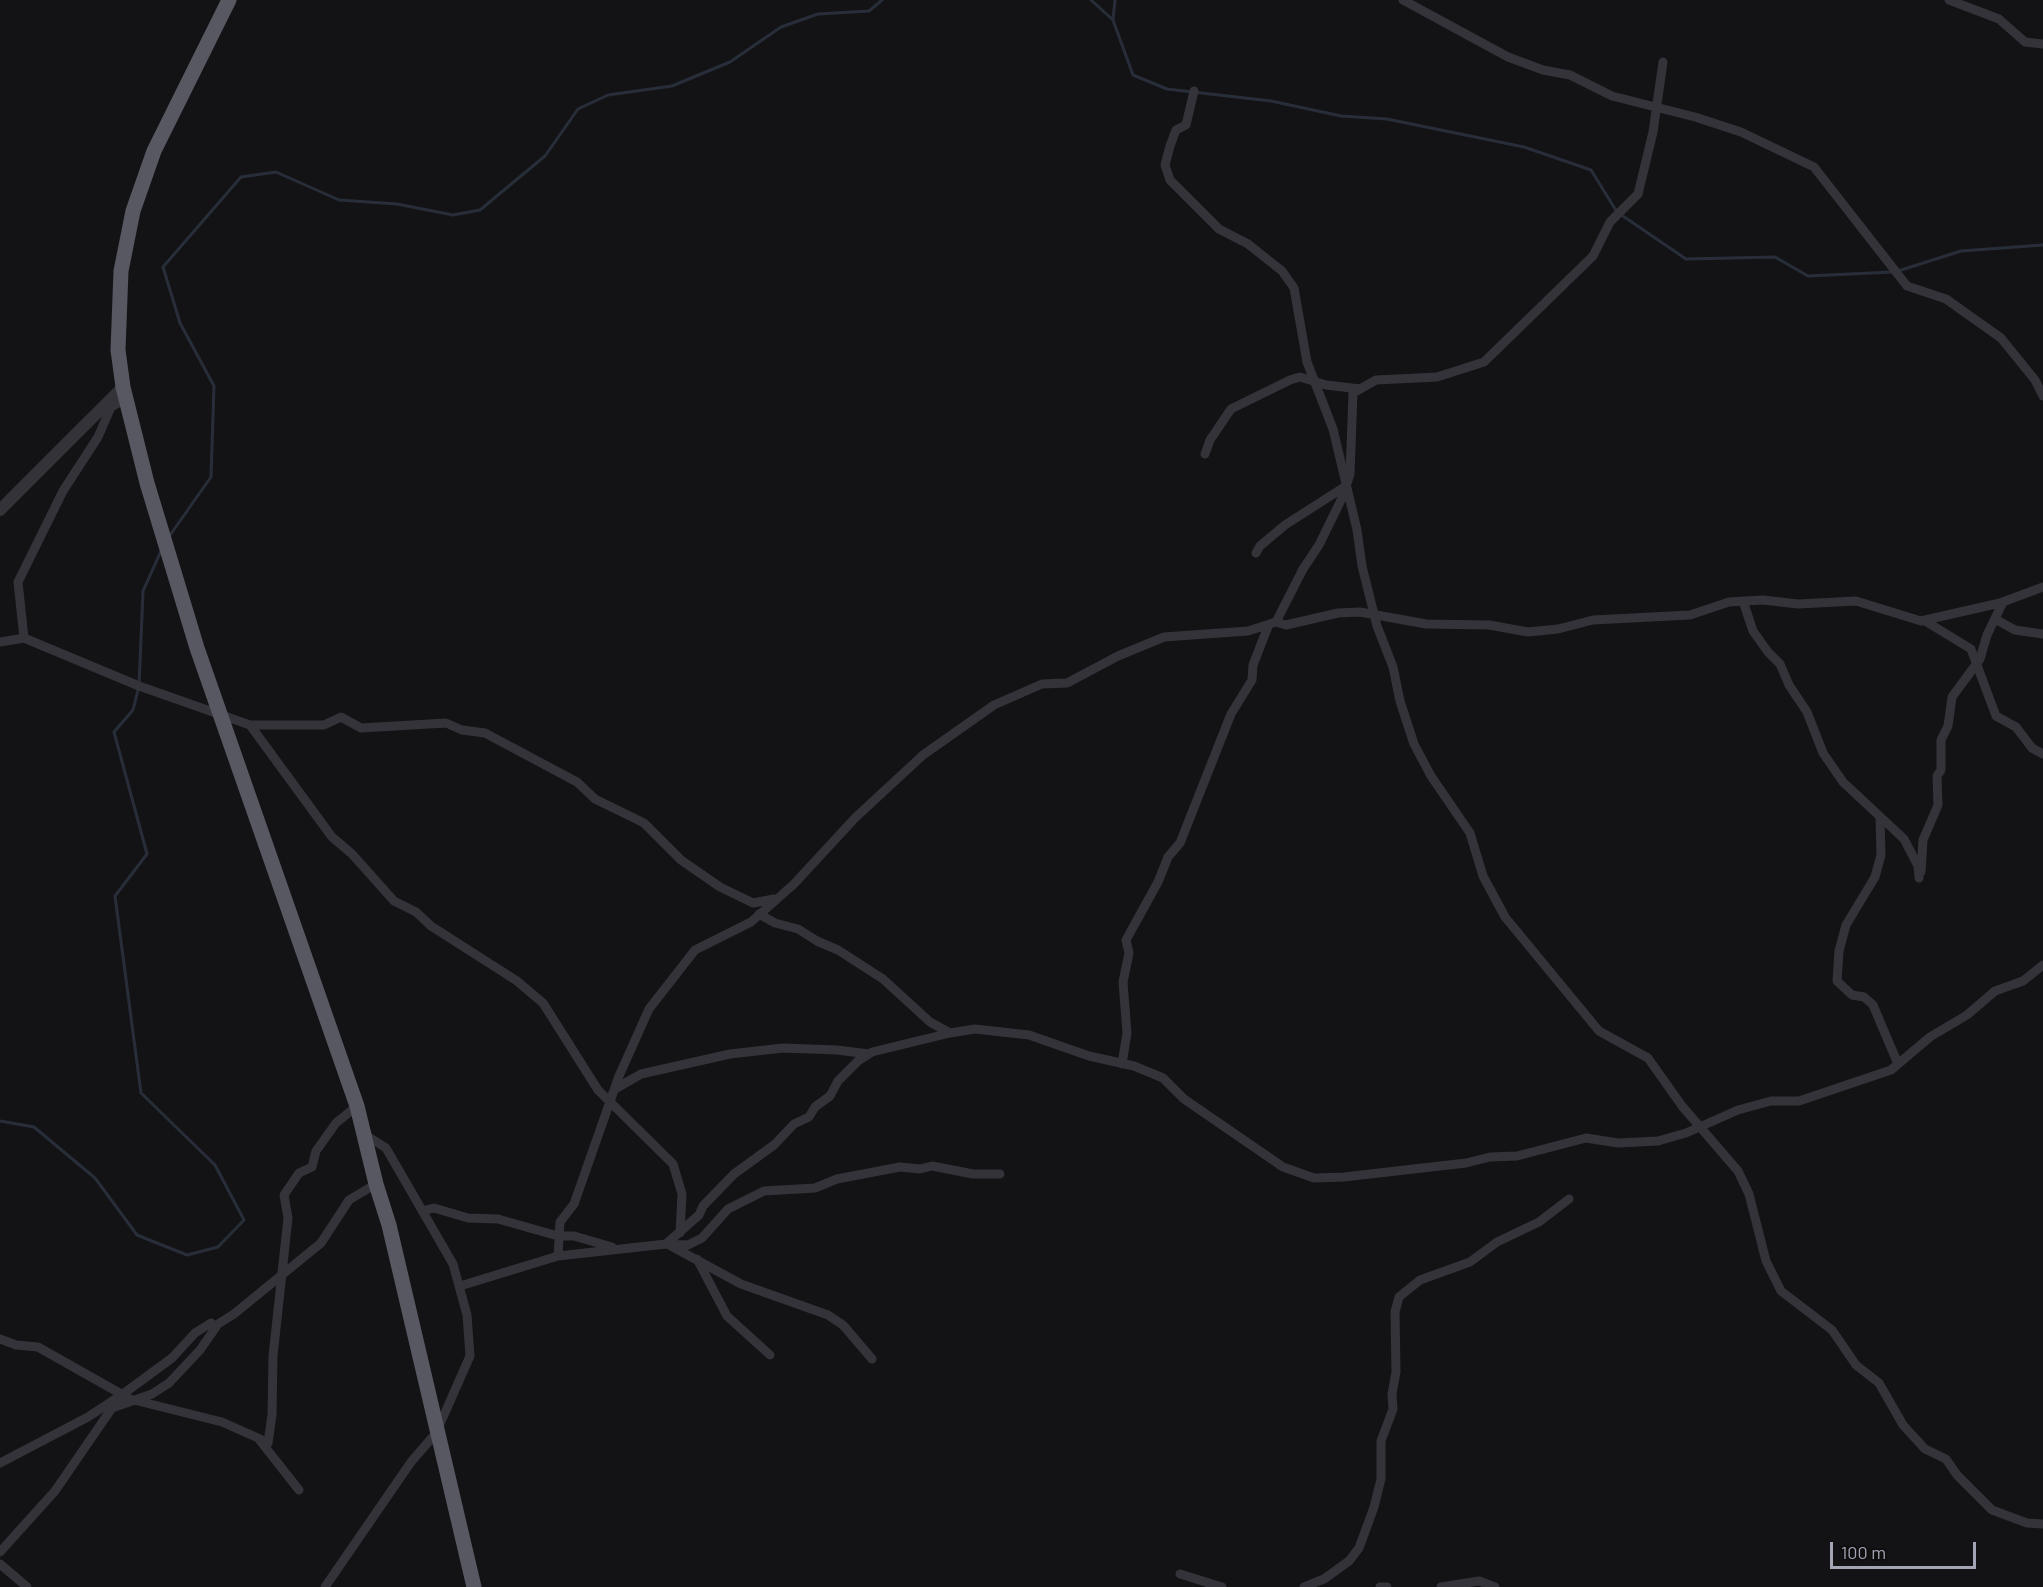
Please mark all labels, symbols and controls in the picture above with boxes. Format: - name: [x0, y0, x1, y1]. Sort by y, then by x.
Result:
- scale bar: [1833, 1530, 1978, 1568]
- text: 100 m: [1841, 1541, 1886, 1563]

